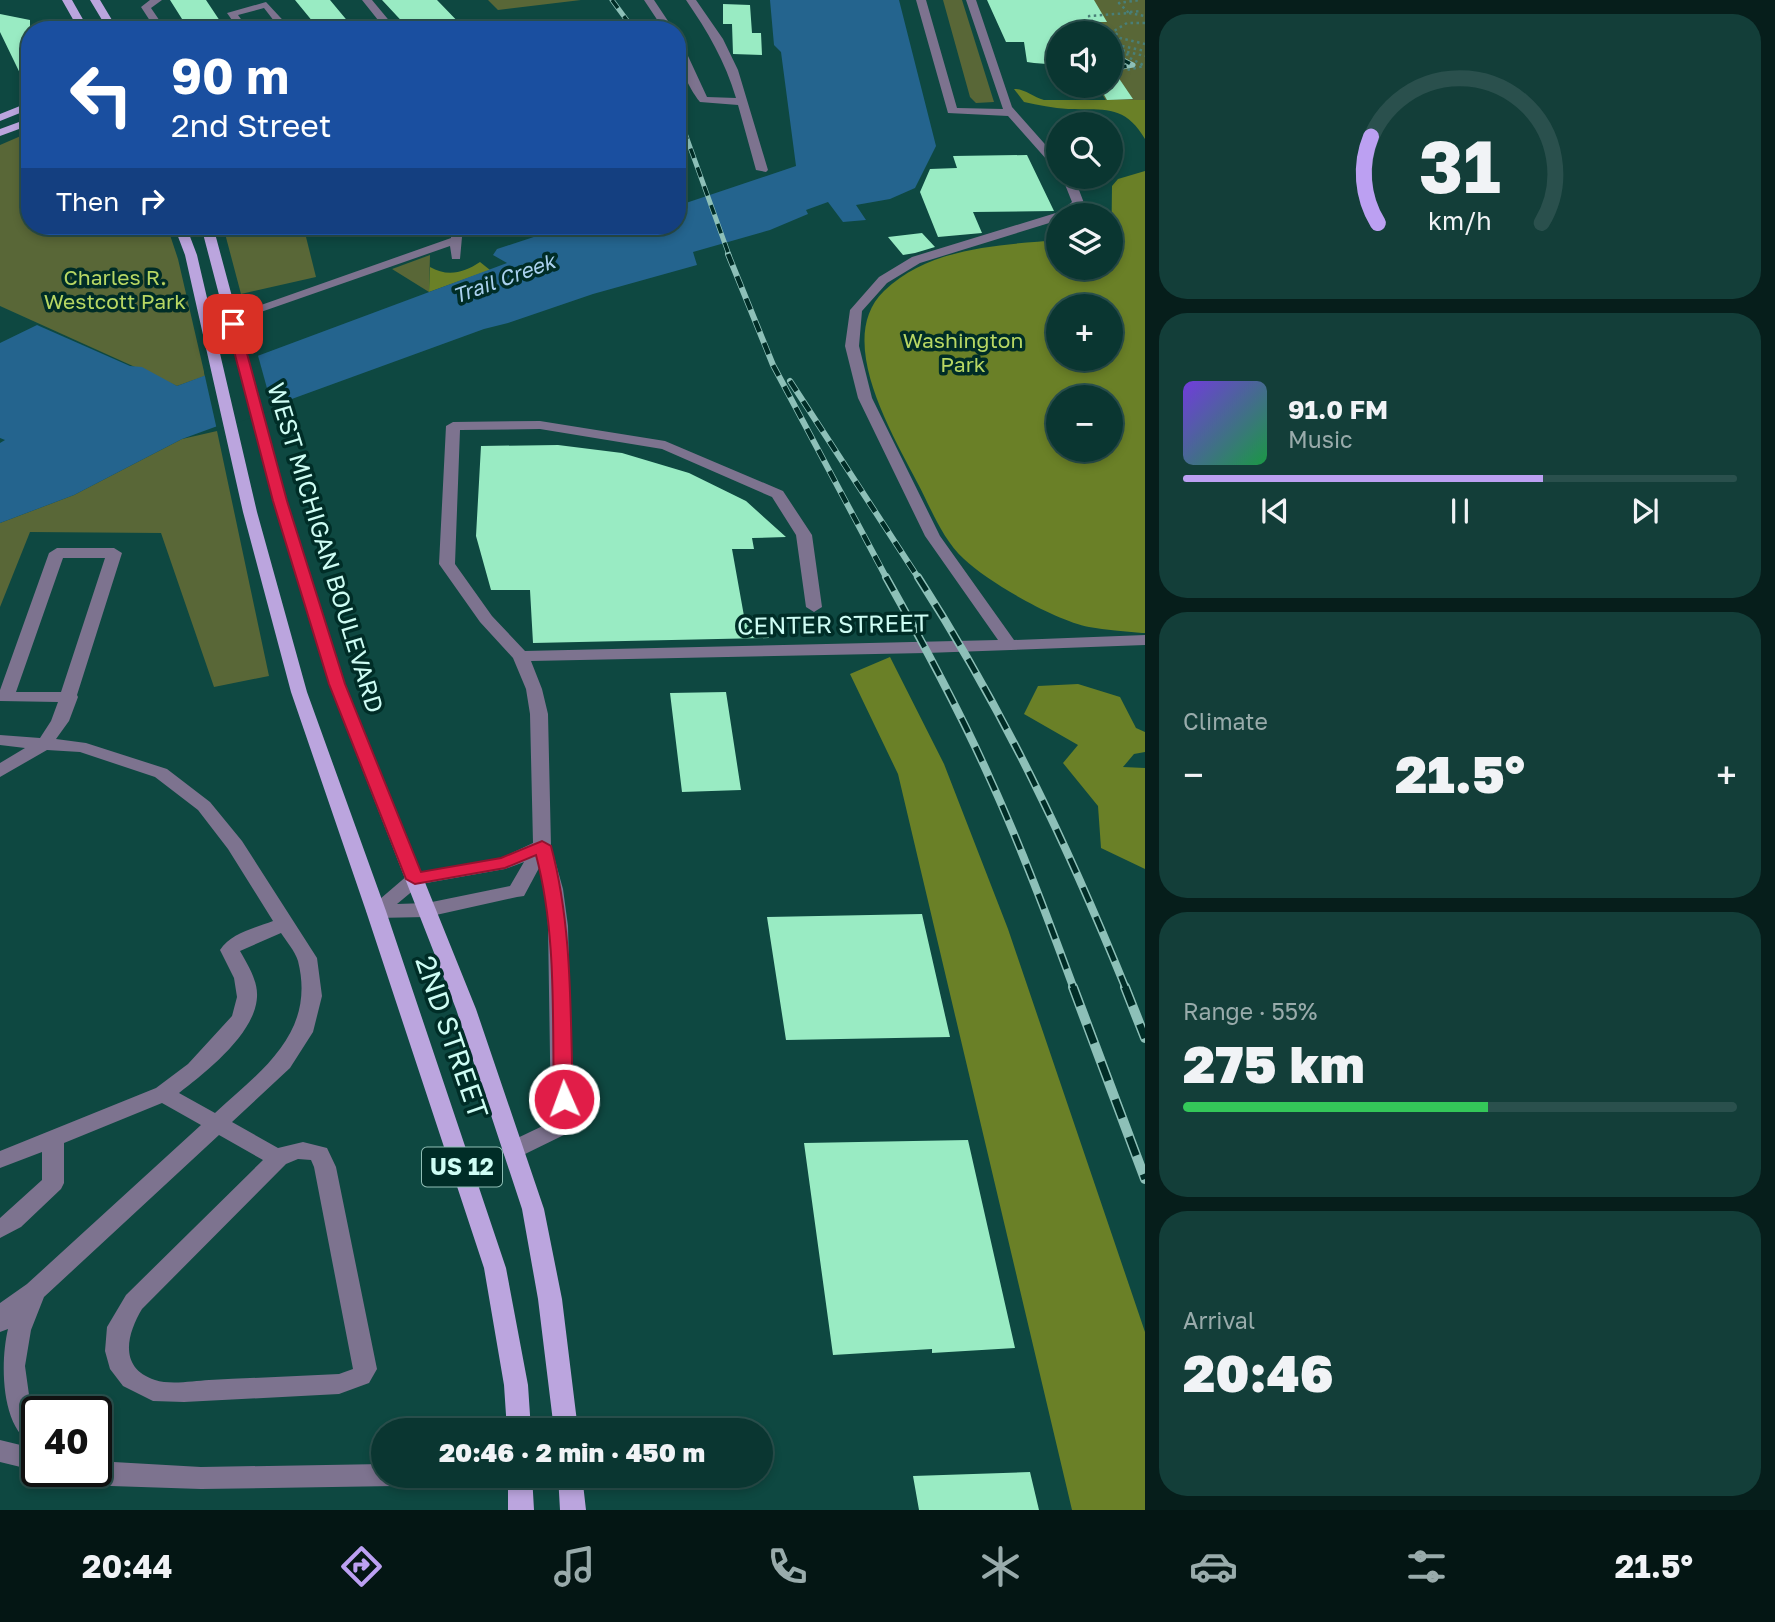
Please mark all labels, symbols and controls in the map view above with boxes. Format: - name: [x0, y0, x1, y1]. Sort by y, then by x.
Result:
- map controls: [1046, 21, 1123, 462]
- button: sound: [1046, 21, 1123, 98]
- text: 90 m: [171, 46, 289, 105]
- icon: left: [56, 49, 147, 140]
- text: 2nd Street: [171, 106, 332, 144]
- button: search: [1046, 112, 1123, 189]
- text: 31: [1419, 122, 1501, 209]
- icon: right: [133, 182, 171, 220]
- text: Then: [56, 186, 119, 217]
- button: layers: [1046, 203, 1123, 280]
- text: km/h: [1428, 204, 1492, 235]
- water label: Trail Creek: [449, 247, 560, 309]
- park label: Charles R. Westcott Park: [44, 264, 186, 314]
- pin: [203, 294, 263, 354]
- button: +: [1046, 294, 1123, 371]
- icon: arrive: [214, 305, 252, 343]
- park label: Washington Park: [903, 327, 1023, 377]
- street label: WEST MICHIGAN BOULEVARD: [262, 379, 391, 716]
- button: −: [1046, 385, 1123, 462]
- text: 91.0 FM: [1288, 394, 1388, 425]
- text: Music: [1288, 425, 1353, 453]
- icon: previous: [1256, 492, 1294, 530]
- icon: pause: [1441, 492, 1479, 530]
- icon: next: [1626, 492, 1664, 530]
- street label: CENTER STREET: [737, 607, 929, 640]
- text: Climate: [1183, 707, 1268, 735]
- text: 21.5°: [1395, 742, 1525, 804]
- text: −: [1183, 752, 1204, 797]
- text: +: [1716, 752, 1737, 797]
- street label: 2ND STREET: [409, 951, 496, 1123]
- text: Range · 55%: [1183, 997, 1317, 1025]
- text: 275 km: [1183, 1032, 1365, 1094]
- position arrow: [527, 1062, 601, 1136]
- road number: US 12: [422, 1148, 502, 1186]
- text: Arrival: [1183, 1306, 1255, 1334]
- text: 20:46: [1183, 1341, 1334, 1403]
- speed limit sign: 40: [21, 1396, 112, 1487]
- text: 20:46 · 2 min · 450 m: [439, 1437, 705, 1468]
- icon: directions: [337, 1542, 386, 1591]
- icon: music: [550, 1542, 599, 1591]
- icon: phone: [763, 1542, 812, 1591]
- icon: climate: [976, 1542, 1025, 1591]
- icon: car: [1189, 1542, 1238, 1591]
- icon: filters: [1402, 1542, 1451, 1591]
- text: 20:44: [82, 1547, 173, 1585]
- text: 21.5°: [1615, 1547, 1693, 1585]

